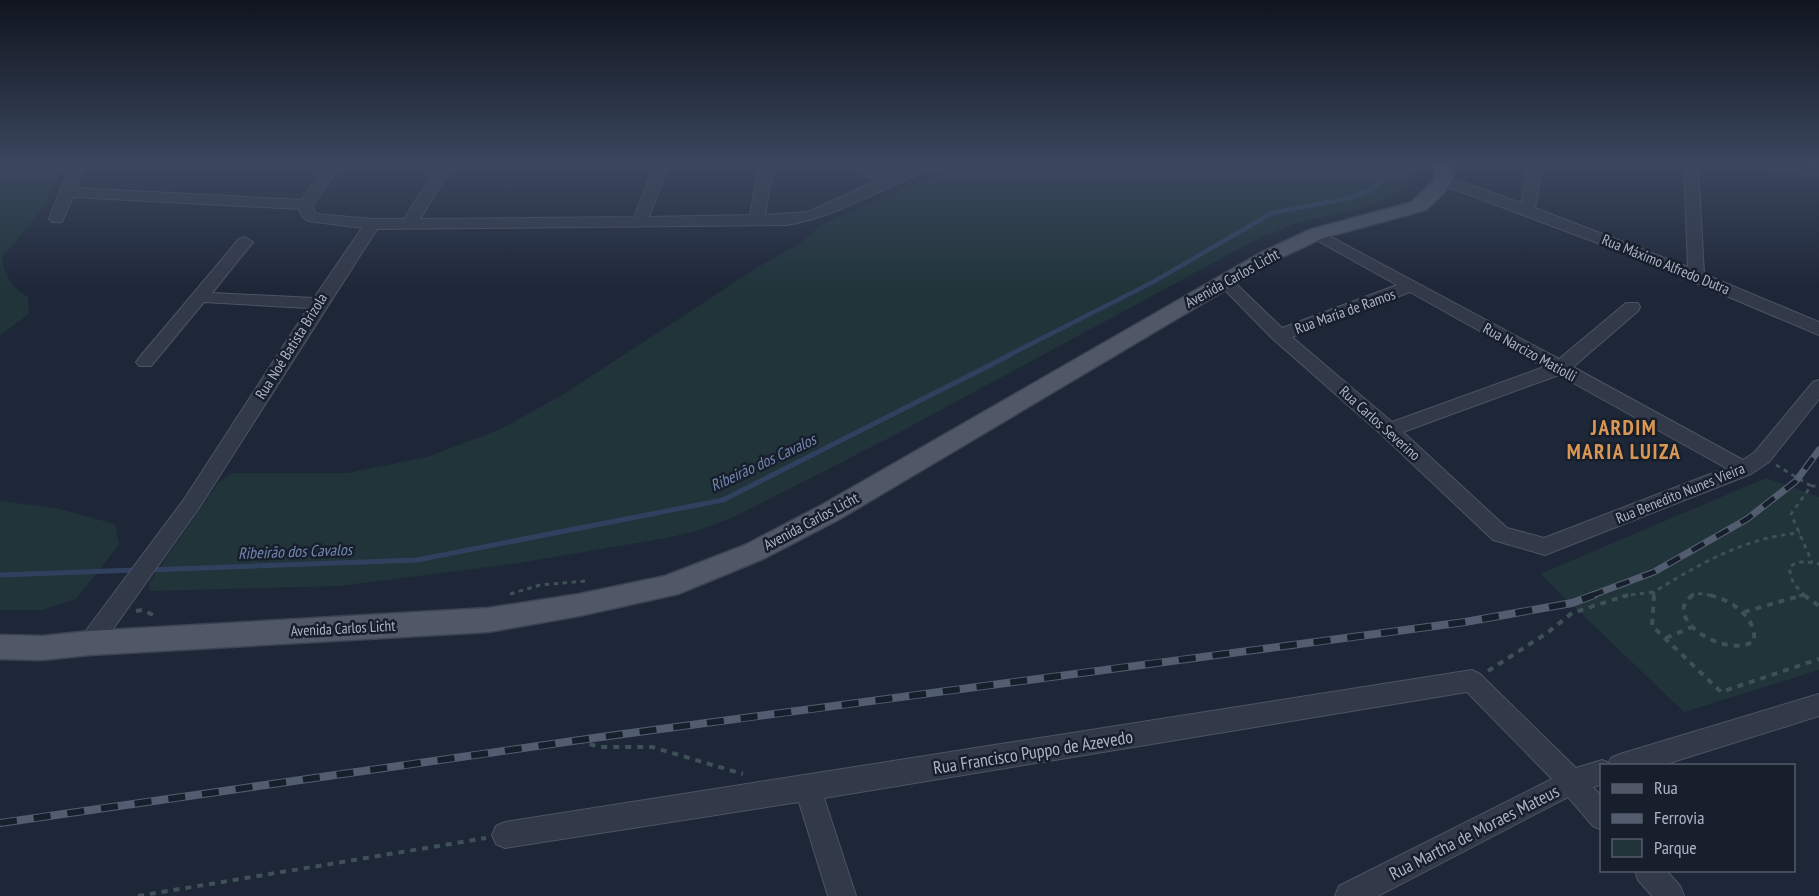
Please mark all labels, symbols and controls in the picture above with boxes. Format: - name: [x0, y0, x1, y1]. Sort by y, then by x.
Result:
- street label: Rua Máximo Alfredo Dutra: [1599, 230, 1733, 298]
- street label: Avenida Carlos Licht: [1182, 244, 1282, 312]
- street label: Rua Maria de Ramos: [1292, 284, 1398, 338]
- street label: Rua Noé Batista Brizola: [251, 290, 331, 402]
- street label: Rua Narcizo Matiolli: [1480, 318, 1580, 386]
- street label: Rua Carlos Severino: [1335, 382, 1425, 464]
- district label: JARDIM MARIA LUIZA: [1567, 414, 1681, 465]
- water label: Ribeirão dos Cavalos: [707, 428, 820, 495]
- street label: Rua Benedito Nunes Vieira: [1613, 458, 1747, 528]
- street label: Avenida Carlos Licht: [760, 488, 862, 554]
- water label: Ribeirão dos Cavalos: [238, 539, 354, 563]
- street label: Avenida Carlos Licht: [290, 616, 396, 640]
- street label: Rua Francisco Puppo de Azevedo: [931, 725, 1135, 779]
- legend: [1600, 764, 1795, 872]
- text: Rua: [1654, 776, 1678, 799]
- street label: Rua Martha de Moraes Mateus: [1385, 779, 1563, 885]
- text: Ferrovia: [1654, 806, 1704, 829]
- text: Parque: [1654, 836, 1697, 859]

